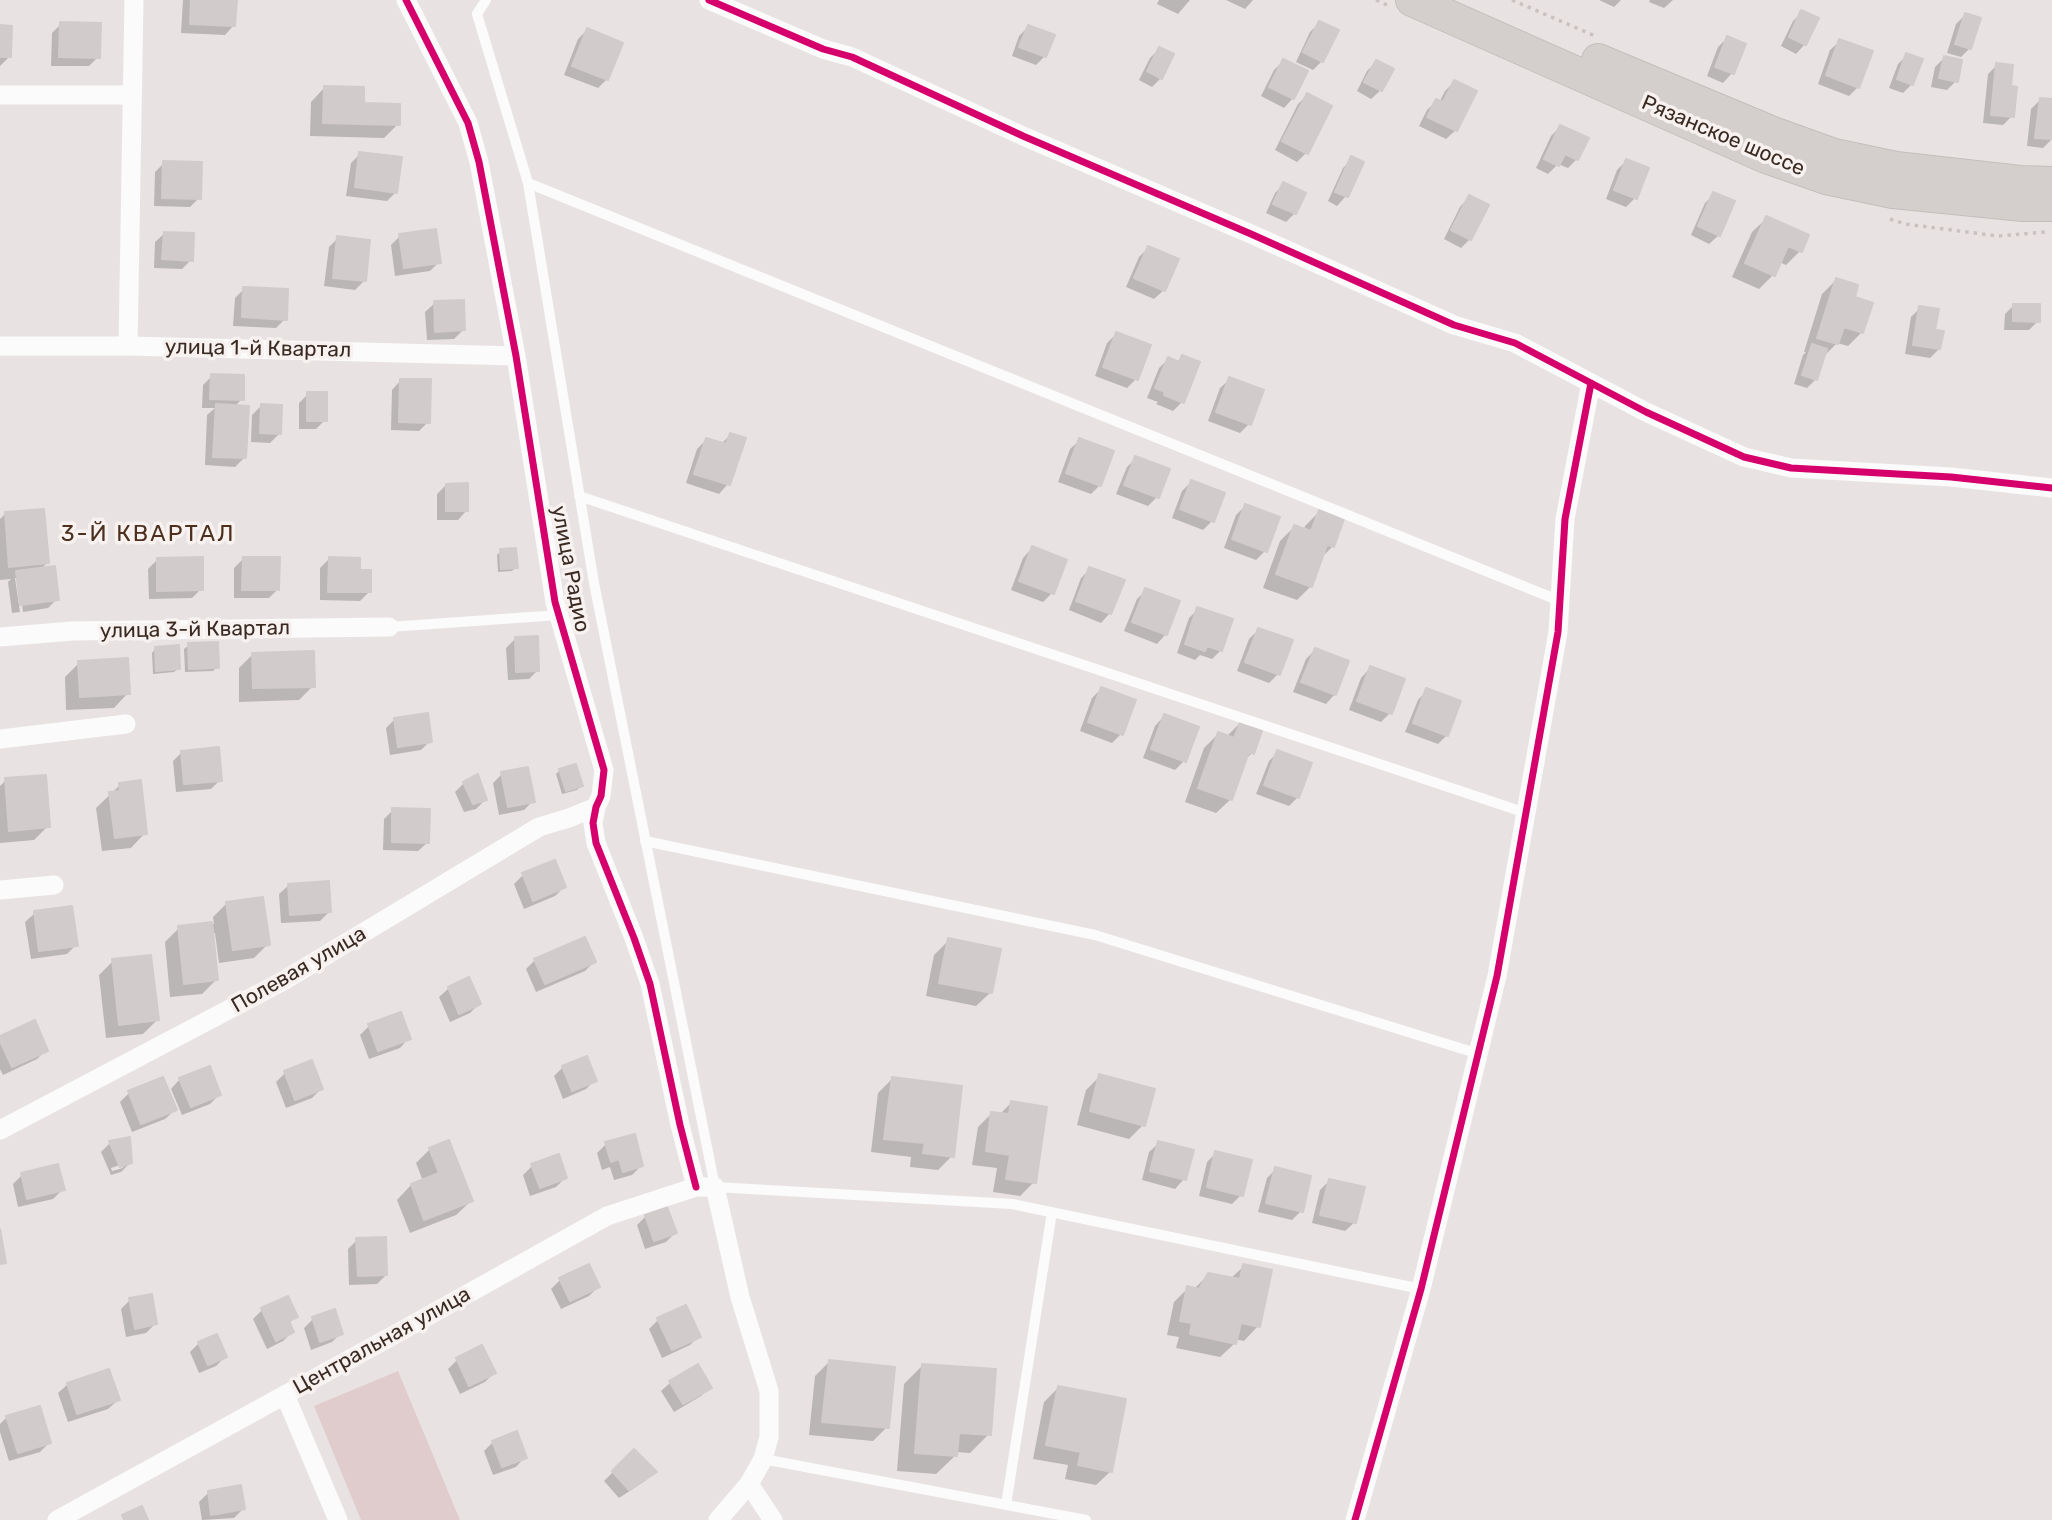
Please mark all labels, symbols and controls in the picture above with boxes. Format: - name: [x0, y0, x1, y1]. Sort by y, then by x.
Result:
- street label: Рязанское шоссе: [1638, 90, 1808, 182]
- street label: улица 1-й Квартал: [165, 335, 351, 363]
- street label: улица Радио: [545, 504, 595, 634]
- district label: 3-Й КВАРТАЛ: [62, 520, 234, 548]
- street label: улица 3-й Квартал: [100, 616, 290, 644]
- street label: Полевая улица: [227, 921, 371, 1019]
- street label: Центральная улица: [289, 1282, 475, 1400]

